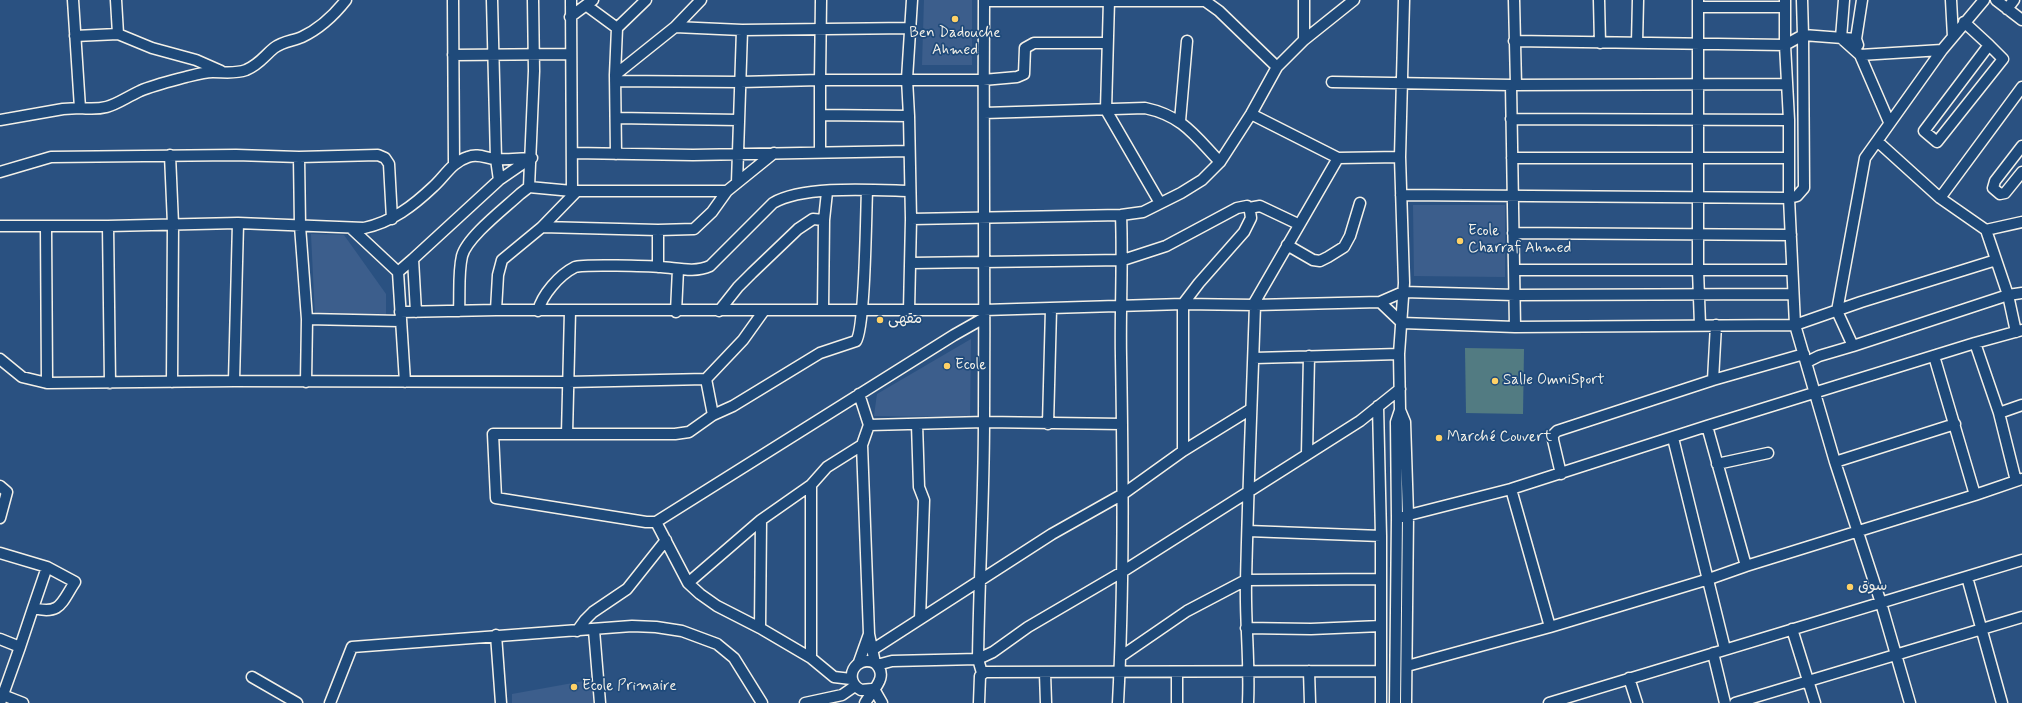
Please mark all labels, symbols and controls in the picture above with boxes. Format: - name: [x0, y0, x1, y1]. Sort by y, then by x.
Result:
- marker: Ben Dadouche Ahmed: [950, 14, 960, 24]
- place label: Ben Dadouche Ahmed: [909, 25, 1001, 60]
- place label: Ecole Charraf Ahmed: [1468, 223, 1571, 258]
- marker: Ecole Charraf Ahmed: [1455, 236, 1465, 246]
- place label: مقهى: [888, 311, 922, 329]
- marker: مقهى: [875, 315, 885, 325]
- place label: Ecole: [955, 357, 986, 375]
- marker: Ecole: [942, 361, 952, 371]
- place label: Salle OmniSport: [1503, 372, 1604, 390]
- marker: Salle OmniSport: [1490, 376, 1500, 386]
- place label: Marché Couvert: [1447, 429, 1552, 447]
- marker: Marché Couvert: [1434, 433, 1444, 443]
- place label: سوق: [1858, 578, 1887, 596]
- marker: سوق: [1845, 582, 1855, 592]
- place label: Ecole Primaire: [582, 678, 677, 696]
- marker: Ecole Primaire: [569, 682, 579, 692]

